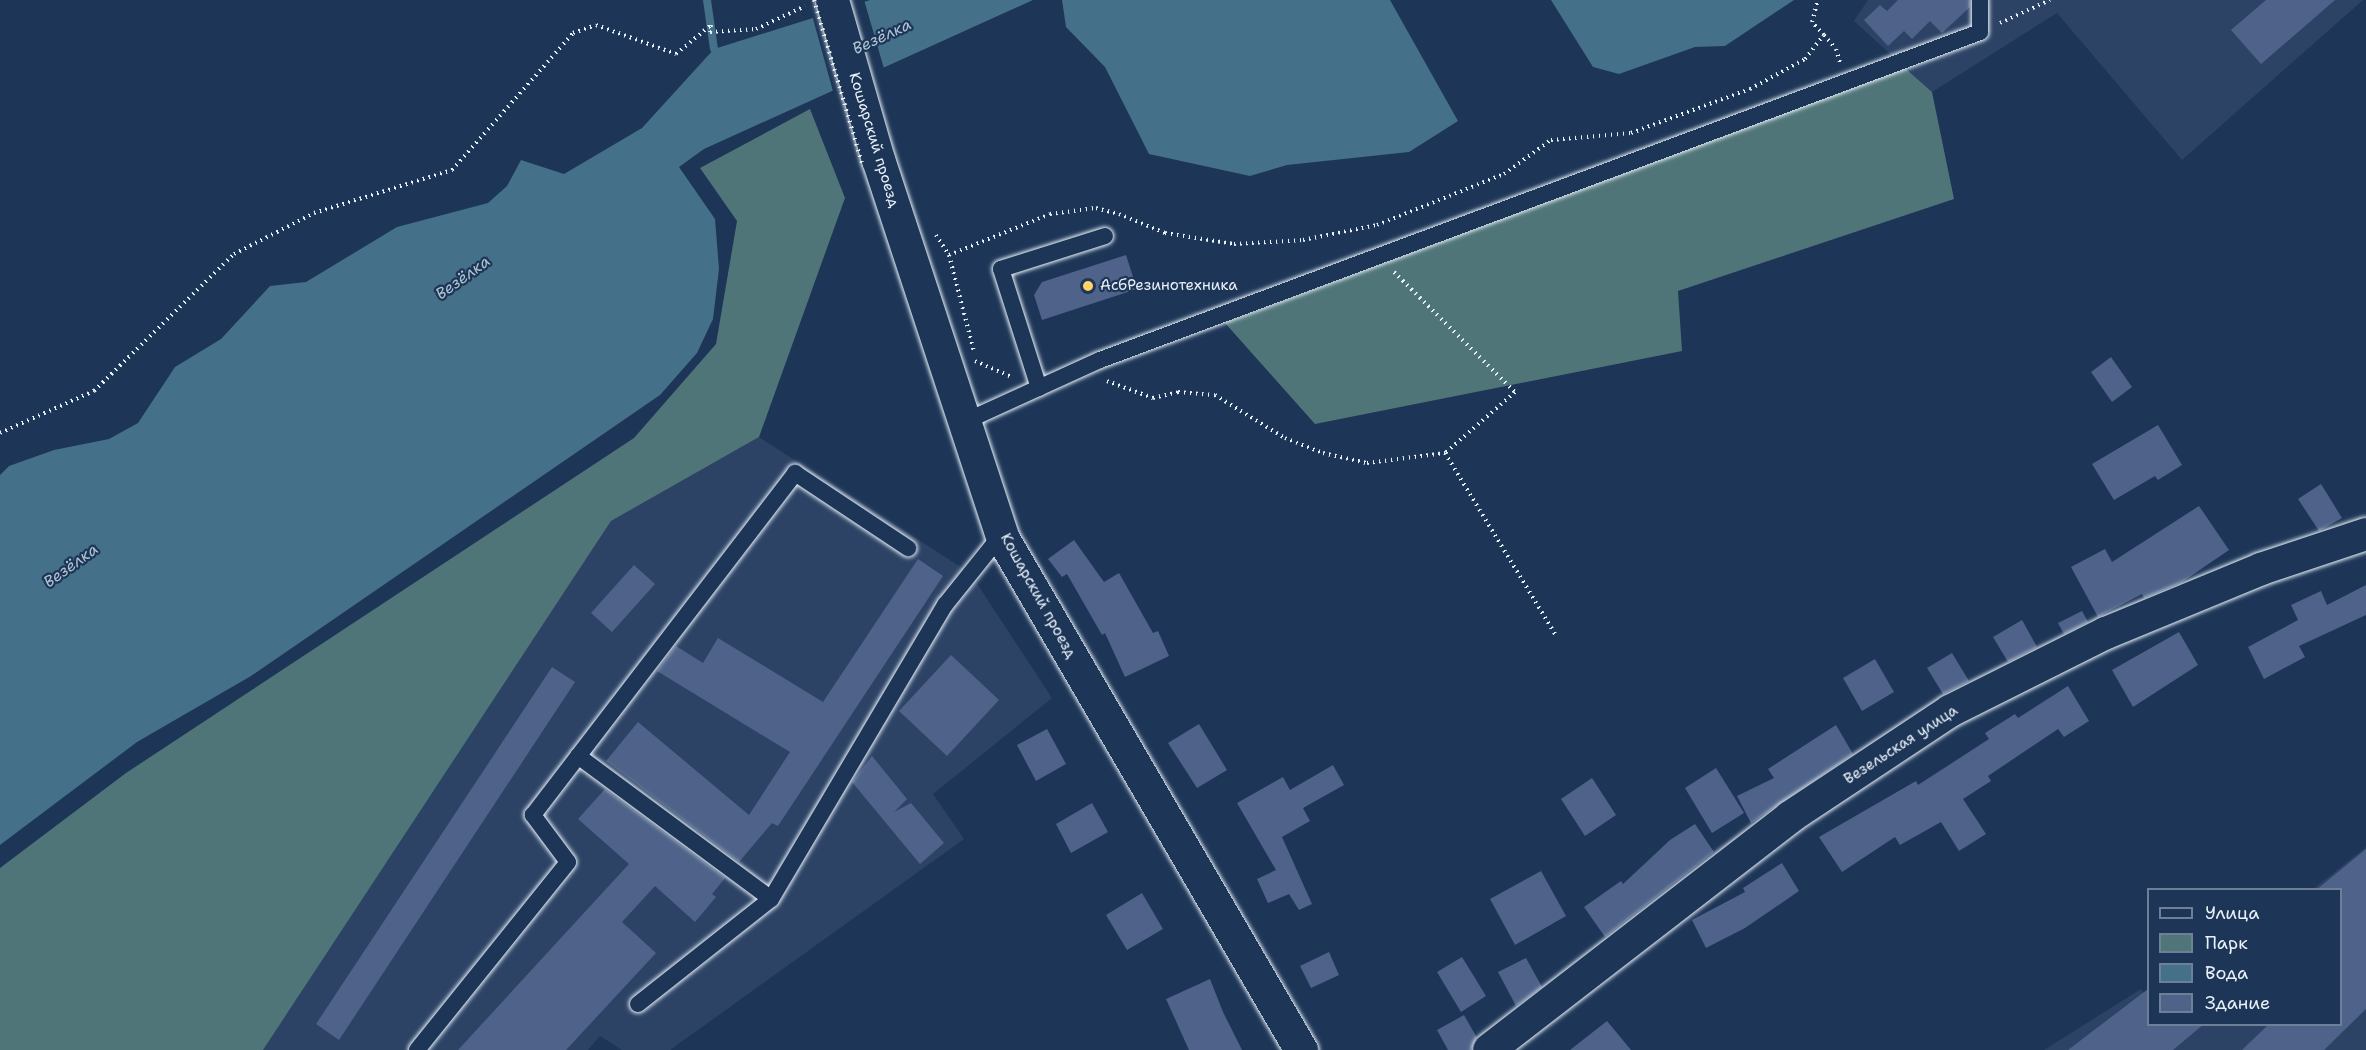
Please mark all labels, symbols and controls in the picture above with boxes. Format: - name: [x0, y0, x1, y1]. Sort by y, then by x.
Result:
- water label: Везёлка: [849, 15, 915, 59]
- street label: Кошарский проезд: [845, 70, 903, 210]
- water label: Везёлка: [432, 252, 494, 304]
- place label: АсбРезинотехника: [1100, 277, 1238, 295]
- marker: АсбРезинотехника: [1081, 279, 1095, 293]
- street label: Кошарский проезд: [996, 530, 1080, 662]
- water label: Везёлка: [40, 540, 102, 592]
- street label: Везельская улица: [1841, 702, 1961, 788]
- legend: [2147, 888, 2342, 1026]
- text: Улица: [2205, 901, 2259, 925]
- text: Парк: [2205, 931, 2248, 955]
- text: Вода: [2205, 961, 2248, 985]
- text: Здание: [2205, 991, 2270, 1015]

